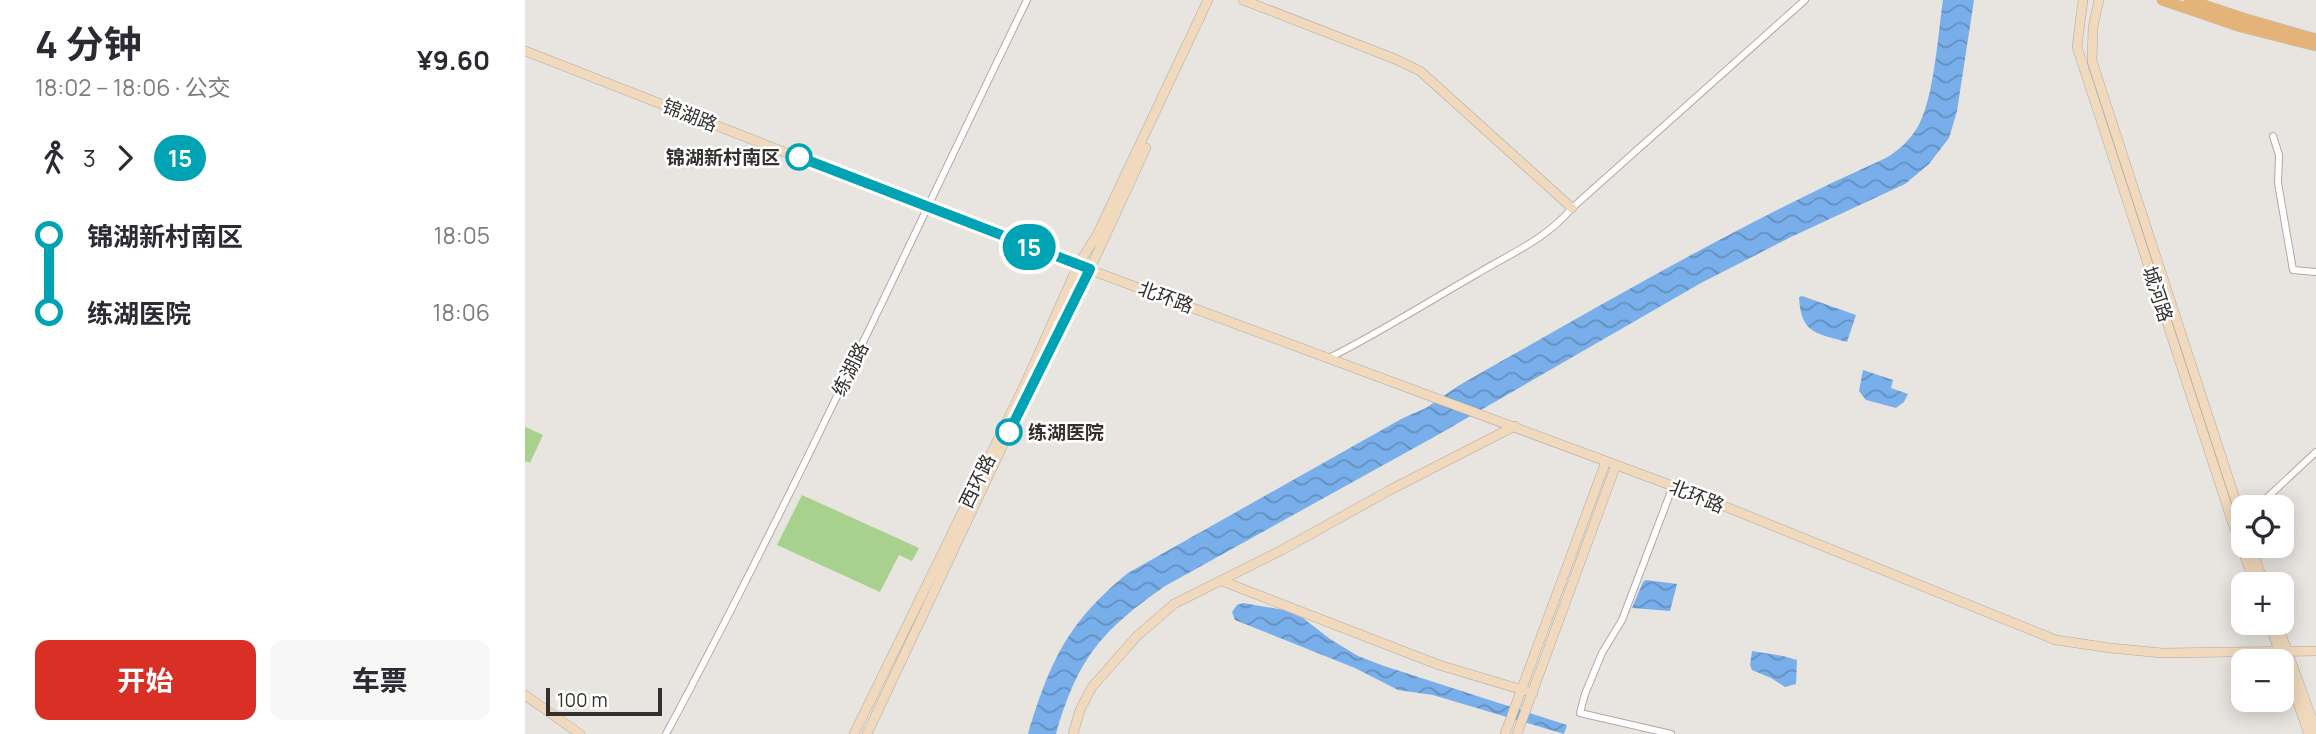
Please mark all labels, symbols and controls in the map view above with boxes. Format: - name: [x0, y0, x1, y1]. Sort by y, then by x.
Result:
- text: 4 分钟: [35, 17, 142, 69]
- text: ¥9.60: [417, 42, 490, 78]
- text: 18:02 – 18:06 · 公交: [35, 71, 231, 103]
- street label: 锦湖路: [659, 93, 721, 137]
- icon: walk: [35, 139, 73, 177]
- icon: forward: [106, 139, 144, 177]
- text: 15: [168, 141, 192, 174]
- text: 3: [83, 142, 96, 174]
- place label: 锦湖新村南区: [666, 144, 780, 170]
- marker: 锦湖新村南区: [786, 144, 812, 170]
- text: 锦湖新村南区: [87, 218, 243, 254]
- text: 18:05: [433, 219, 490, 251]
- line badge: 15: [997, 224, 1061, 270]
- text: 15: [1017, 230, 1041, 263]
- street label: 城河路: [2137, 263, 2179, 325]
- street label: 北环路: [1135, 275, 1197, 319]
- text: 练湖医院: [87, 295, 191, 331]
- text: 18:06: [433, 296, 490, 328]
- street label: 练湖路: [826, 338, 874, 400]
- marker: 练湖医院: [996, 419, 1022, 445]
- place label: 练湖医院: [1028, 419, 1104, 445]
- street label: 西环路: [953, 450, 1001, 512]
- street label: 北环路: [1666, 473, 1728, 519]
- map controls: [2231, 495, 2294, 712]
- button: locate: [2231, 495, 2294, 558]
- button: +: [2231, 572, 2294, 635]
- button: 开始: [35, 640, 256, 720]
- button: 车票: [270, 640, 490, 720]
- button: −: [2231, 649, 2294, 712]
- scale bar: [546, 685, 661, 717]
- text: 100 m: [557, 687, 608, 713]

